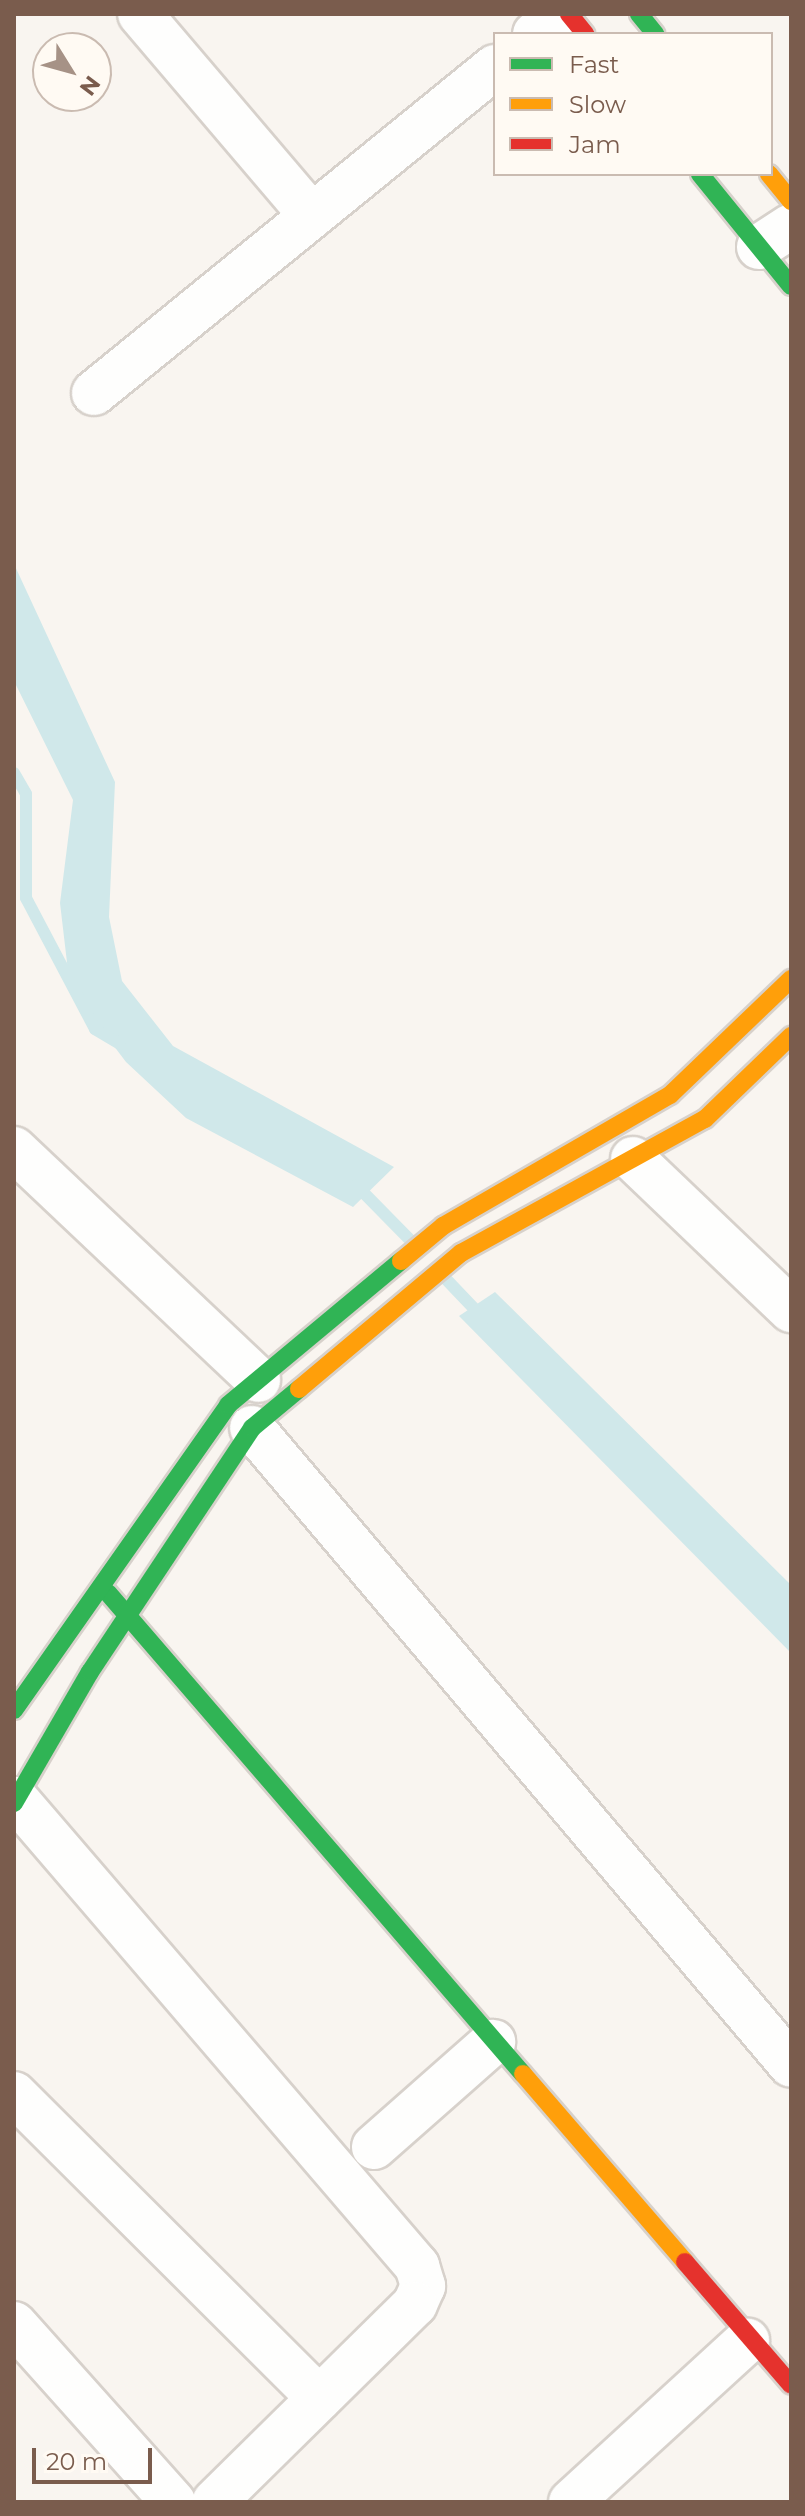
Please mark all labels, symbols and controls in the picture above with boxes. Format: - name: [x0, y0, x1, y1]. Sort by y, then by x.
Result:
- north arrow: [32, 32, 112, 112]
- legend: [493, 32, 773, 176]
- text: Fast: [569, 50, 619, 79]
- text: N: [74, 70, 106, 101]
- text: Slow: [569, 90, 626, 119]
- text: Jam: [569, 130, 621, 159]
- scale bar: [36, 2432, 156, 2482]
- text: 20 m: [46, 2447, 107, 2476]

